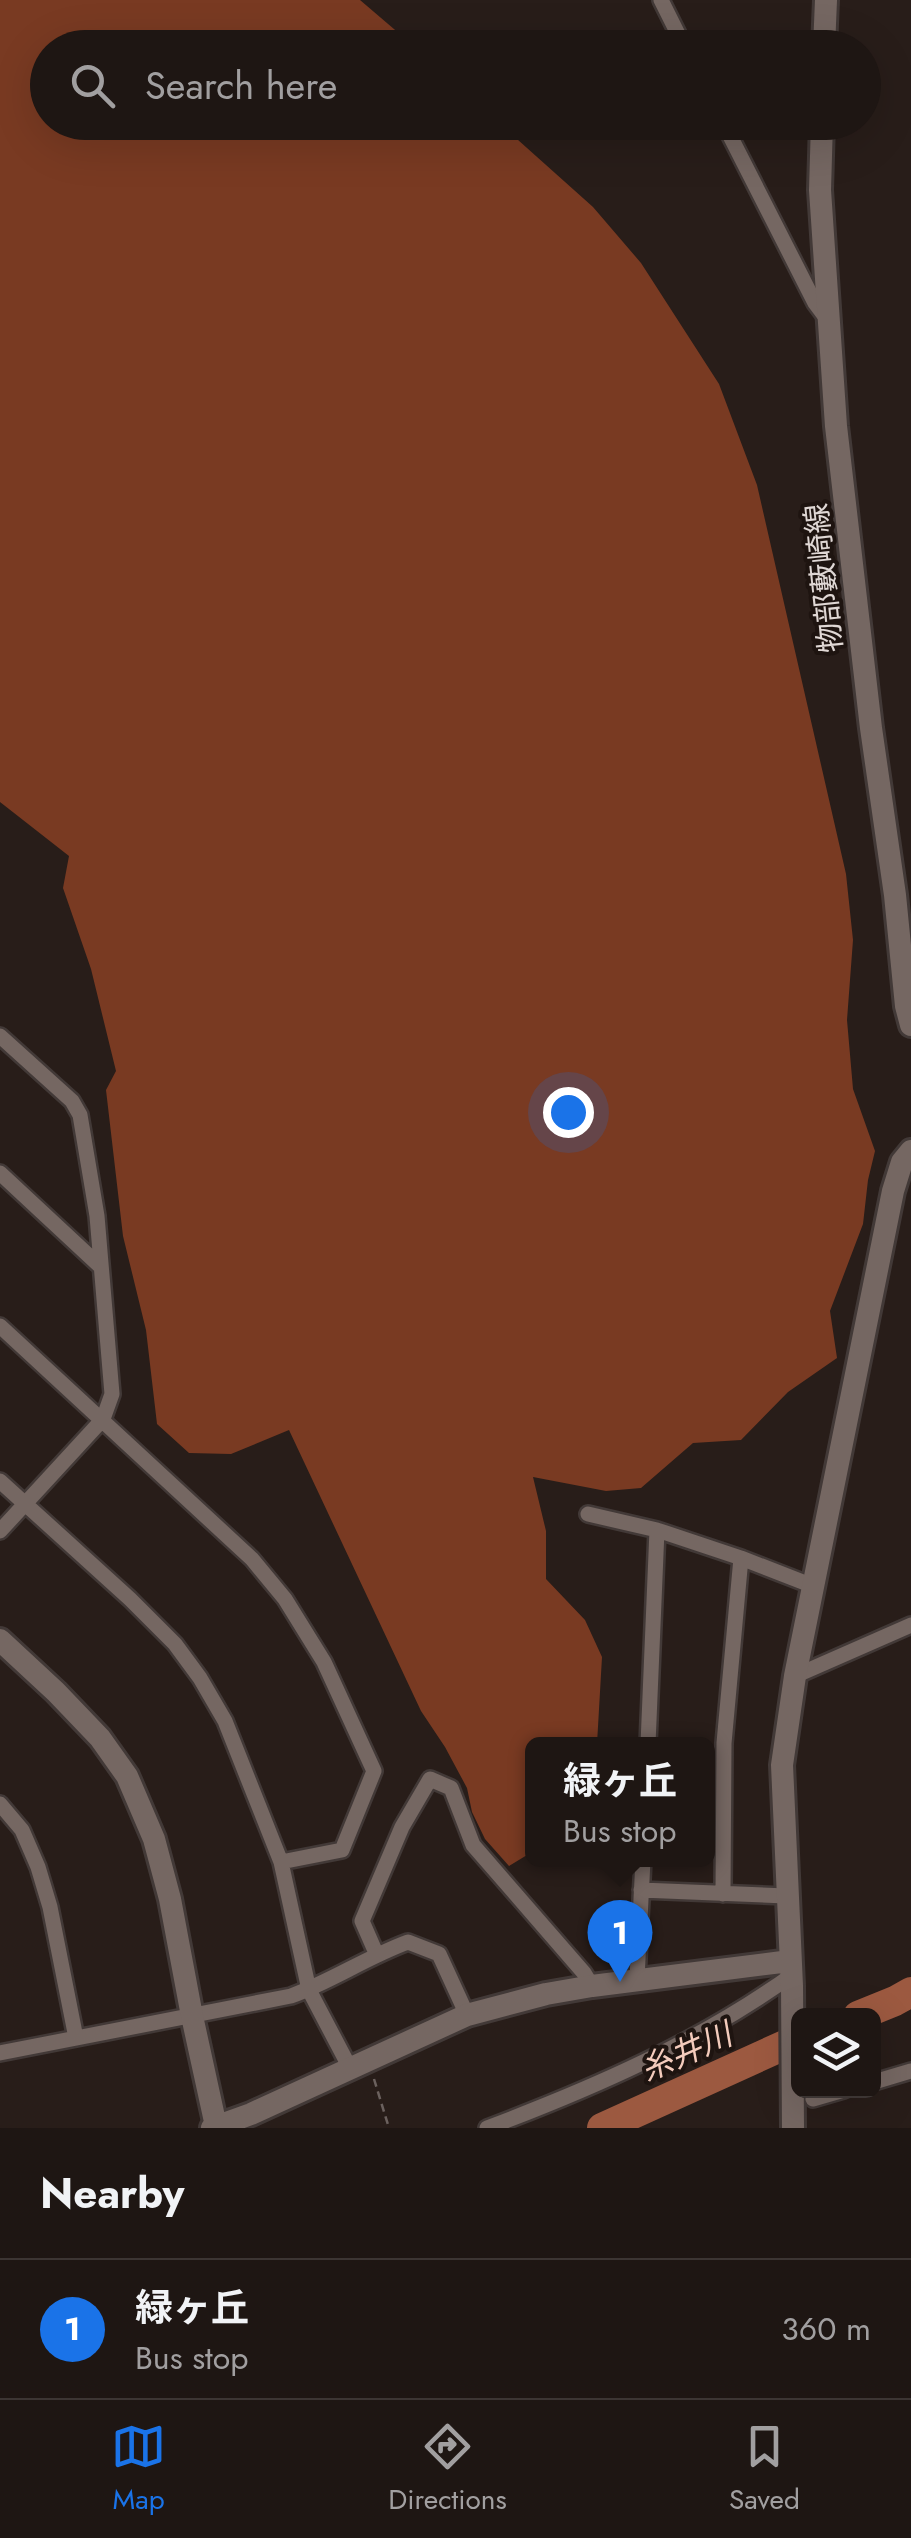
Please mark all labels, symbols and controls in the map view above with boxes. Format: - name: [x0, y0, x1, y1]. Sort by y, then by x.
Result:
- search box: [30, 30, 881, 140]
- icon: search: [65, 58, 120, 113]
- text: Search here: [145, 58, 337, 113]
- street label: 物部藪崎線: [794, 501, 853, 655]
- your location: [543, 1087, 594, 1138]
- popup: [525, 1737, 715, 1867]
- text: 緑ヶ丘: [563, 1753, 677, 1808]
- text: Bus stop: [563, 1808, 676, 1854]
- pin: 1: [588, 1900, 652, 1982]
- map controls: [791, 2008, 881, 2098]
- button: layers: [791, 2008, 881, 2098]
- water label: 糸井川: [633, 2010, 742, 2093]
- text: Nearby: [40, 2163, 184, 2224]
- text: 緑ヶ丘: [135, 2280, 249, 2335]
- text: 1: [64, 2306, 81, 2352]
- text: 360 m: [781, 2306, 871, 2352]
- text: Bus stop: [135, 2335, 248, 2381]
- tab: Map: [111, 2419, 166, 2520]
- tab: Directions: [388, 2419, 507, 2520]
- tab: Saved: [729, 2419, 800, 2520]

